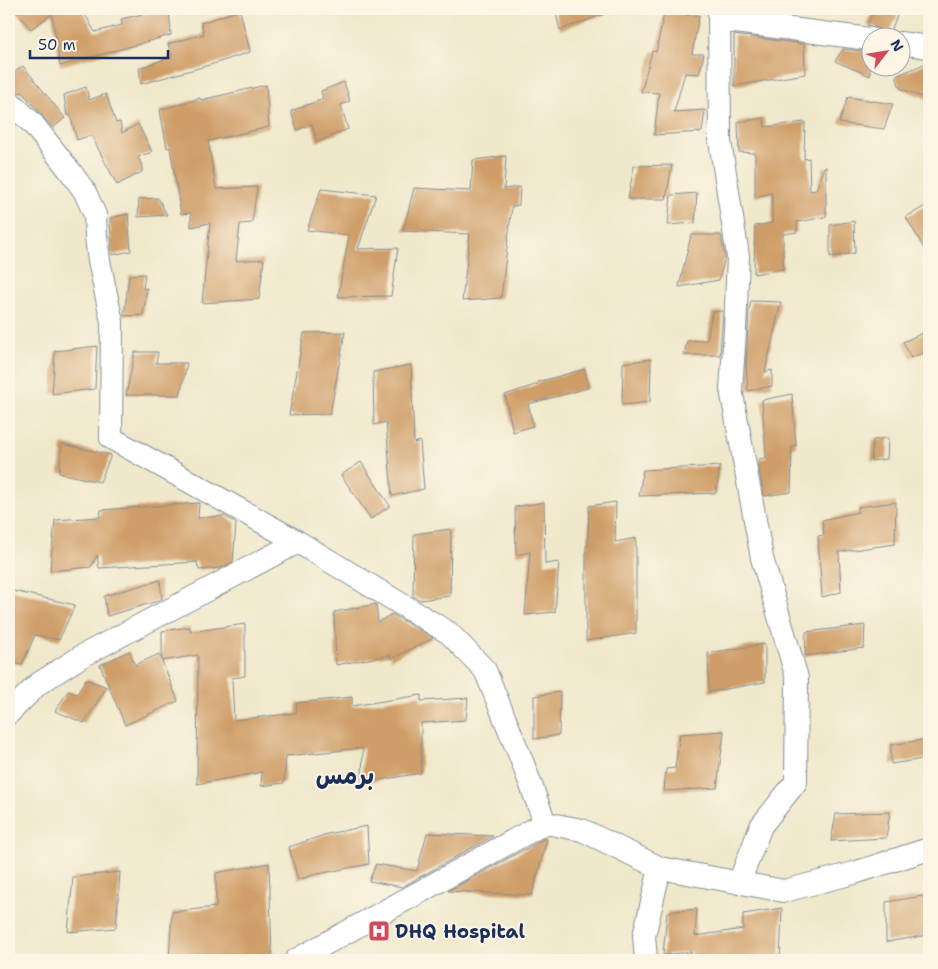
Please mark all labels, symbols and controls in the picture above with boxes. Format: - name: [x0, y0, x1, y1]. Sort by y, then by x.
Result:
- scale bar: [30, 28, 168, 60]
- north arrow: [860, 28, 910, 78]
- text: 50 m: [38, 35, 76, 55]
- text: N: [887, 36, 908, 55]
- district label: برمس: [316, 760, 374, 792]
- hospital icon: DHQ Hospital: [367, 919, 391, 943]
- place label: DHQ Hospital: [395, 919, 525, 944]

